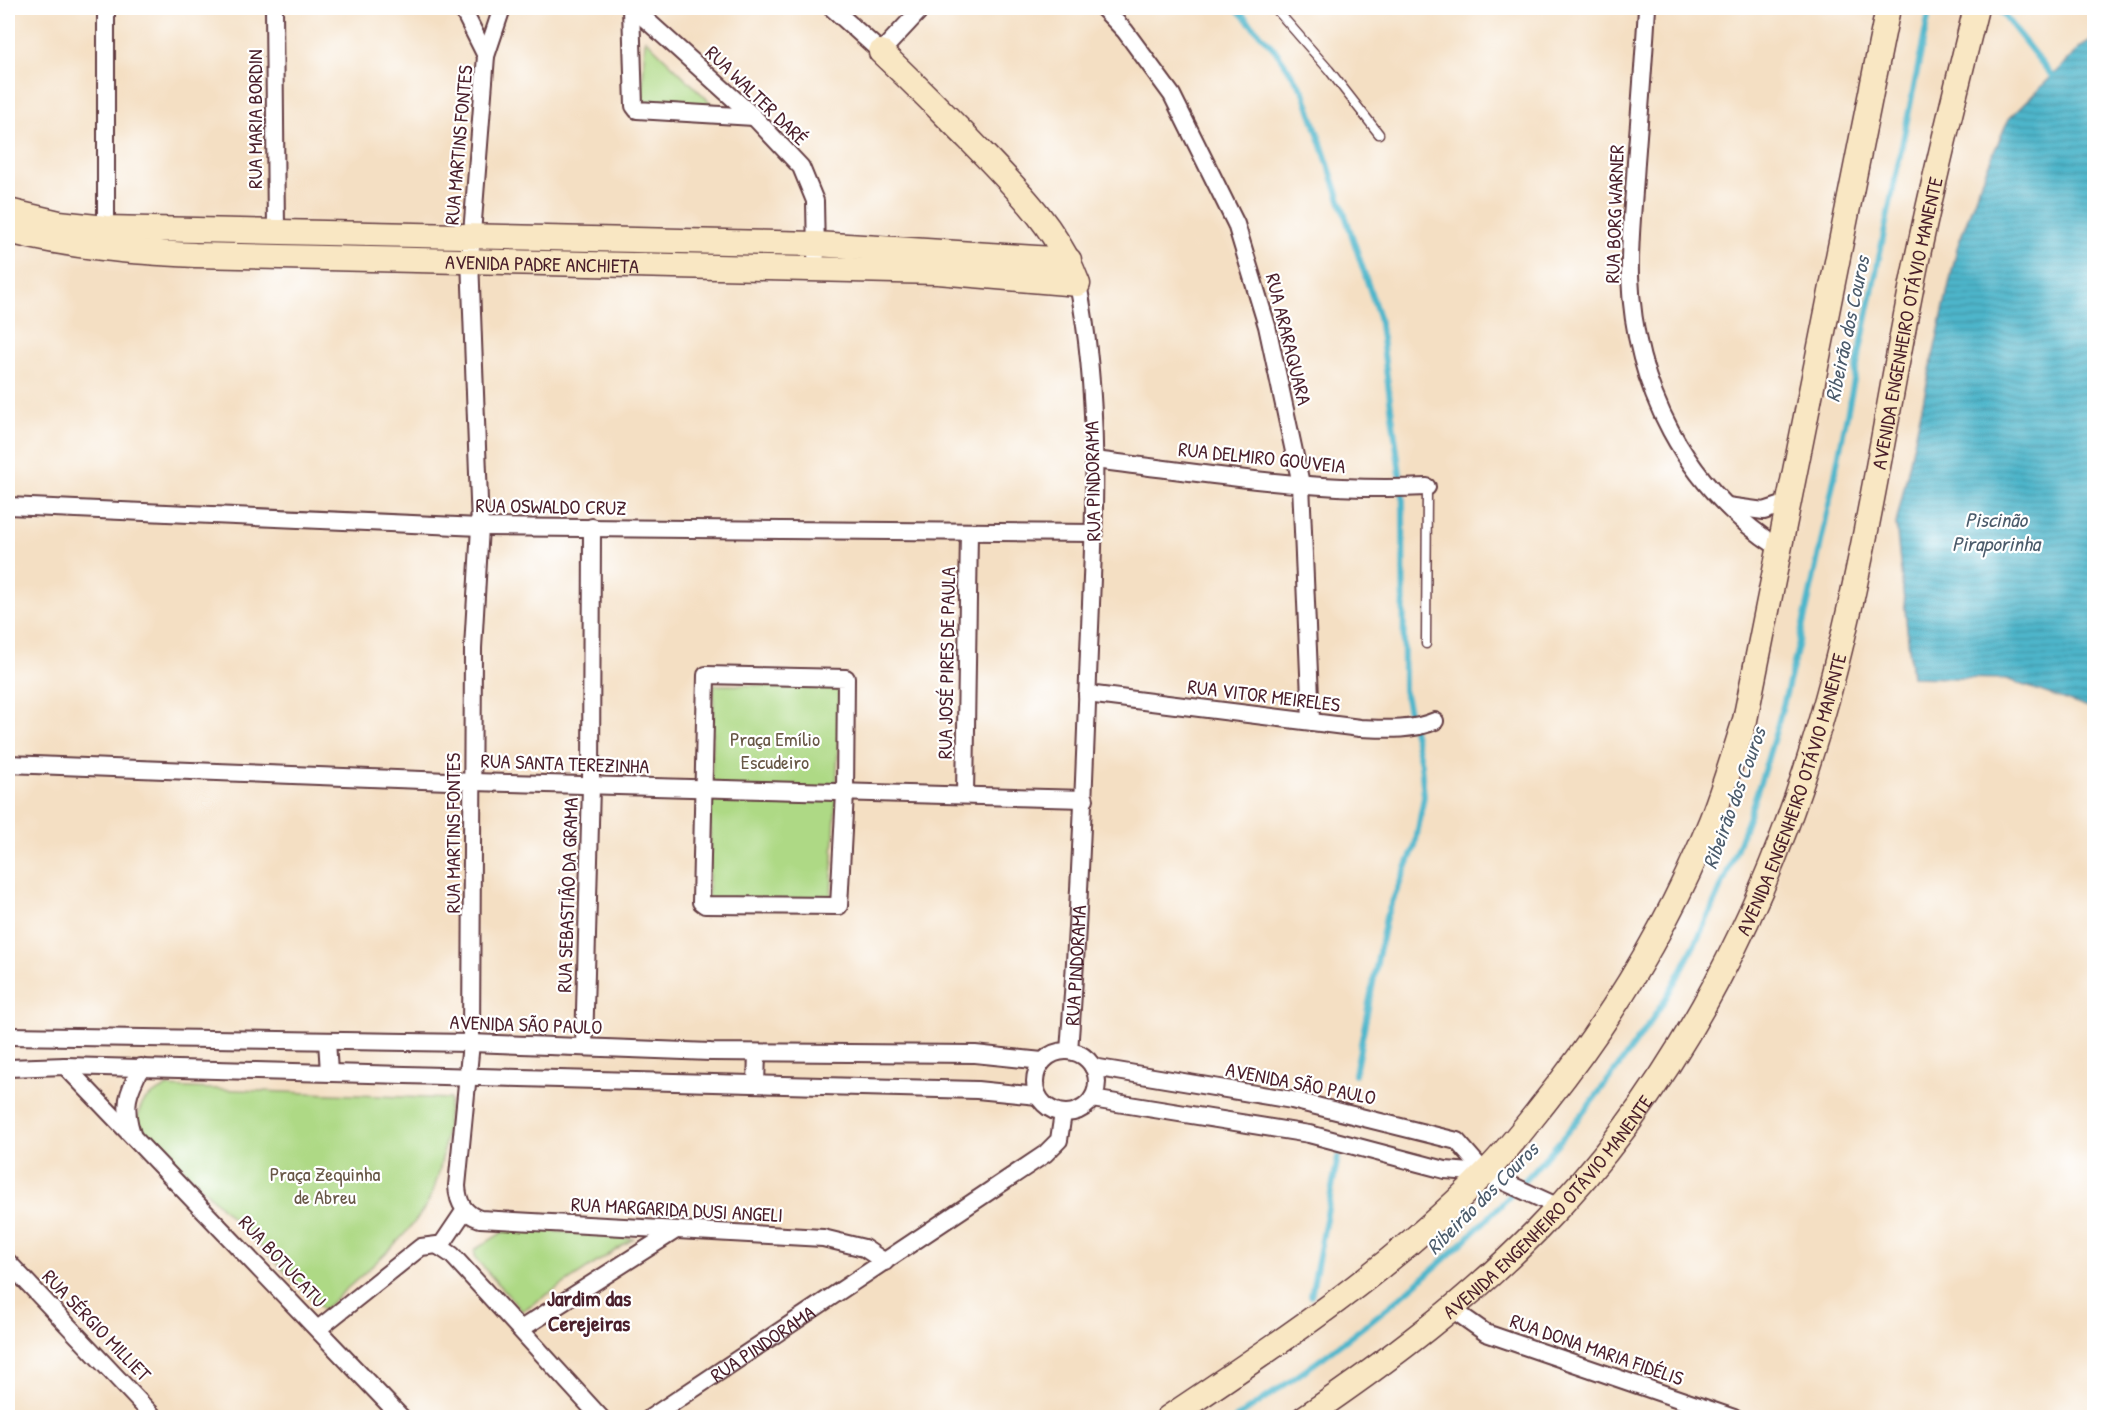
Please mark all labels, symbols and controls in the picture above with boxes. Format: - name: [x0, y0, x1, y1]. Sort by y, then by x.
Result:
- street label: RUA WALTER DARÉ: [700, 39, 814, 151]
- street label: RUA MARIA BORDIN: [241, 49, 268, 189]
- street label: RUA MARTINS FONTES: [438, 64, 478, 226]
- street label: RUA BORG WARNER: [1598, 144, 1630, 284]
- street label: AVENIDA ENGENHEIRO OTÁVIO MANENTE: [1864, 174, 1948, 471]
- street label: AVENIDA PADRE ANCHIETA: [445, 247, 640, 279]
- water label: Ribeirão dos Couros: [1817, 252, 1877, 404]
- street label: RUA ARARAQUARA: [1260, 270, 1318, 408]
- street label: RUA PINDORAMA: [1077, 420, 1107, 541]
- street label: RUA DELMIRO GOUVEIA: [1177, 435, 1347, 479]
- street label: RUA OSWALDO CRUZ: [475, 491, 627, 521]
- water label: Piscinão Piraporinha: [1952, 505, 2043, 558]
- street label: RUA JOSÉ PIRES DE PAULA: [931, 566, 961, 759]
- street label: AVENIDA ENGENHEIRO OTÁVIO MANENTE: [1729, 650, 1852, 939]
- street label: RUA VITOR MEIRELES: [1186, 672, 1342, 718]
- water label: Ribeirão dos Couros: [1695, 722, 1774, 873]
- park label: Praça Emílio Escudeiro: [730, 725, 820, 775]
- street label: RUA SANTA TEREZINHA: [480, 747, 650, 779]
- street label: RUA MARTINS FONTES: [439, 753, 466, 913]
- street label: RUA SEBASTIÃO DA GRAMA: [550, 797, 584, 993]
- street label: RUA PINDORAMA: [1057, 904, 1092, 1026]
- street label: AVENIDA SÃO PAULO: [449, 1008, 603, 1040]
- street label: AVENIDA SÃO PAULO: [1224, 1055, 1378, 1111]
- street label: AVENIDA ENGENHEIRO OTÁVIO MANENTE: [1436, 1089, 1658, 1324]
- water label: Ribeirão dos Couros: [1419, 1134, 1546, 1261]
- park label: Praça Zequinha de Abreu: [270, 1160, 380, 1210]
- street label: RUA MARGARIDA DUSI ANGELI: [570, 1190, 784, 1228]
- street label: RUA BOTUCATU: [233, 1209, 333, 1313]
- street label: RUA SÉRGIO MILLIET: [37, 1263, 158, 1387]
- district label: Jardim das Cerejeiras: [547, 1283, 632, 1338]
- street label: RUA PINDORAMA: [705, 1298, 820, 1388]
- street label: RUA DONA MARIA FIDÉLIS: [1507, 1307, 1687, 1391]

